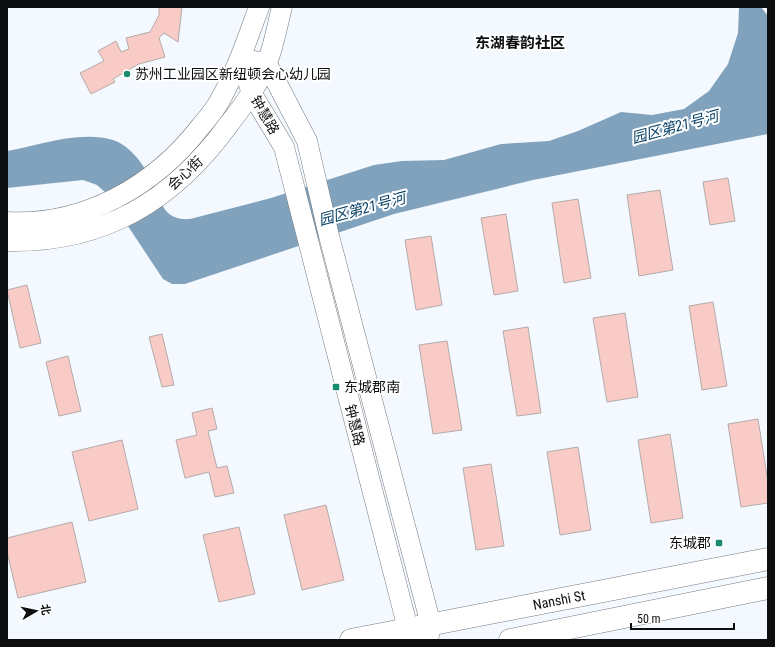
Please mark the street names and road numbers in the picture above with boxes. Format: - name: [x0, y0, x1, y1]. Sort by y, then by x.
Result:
- street label: 钟慧路: [248, 93, 282, 137]
- street label: 会心街: [164, 153, 206, 193]
- street label: 钟慧路: [342, 403, 368, 447]
- street label: Nanshi St: [531, 587, 587, 613]

